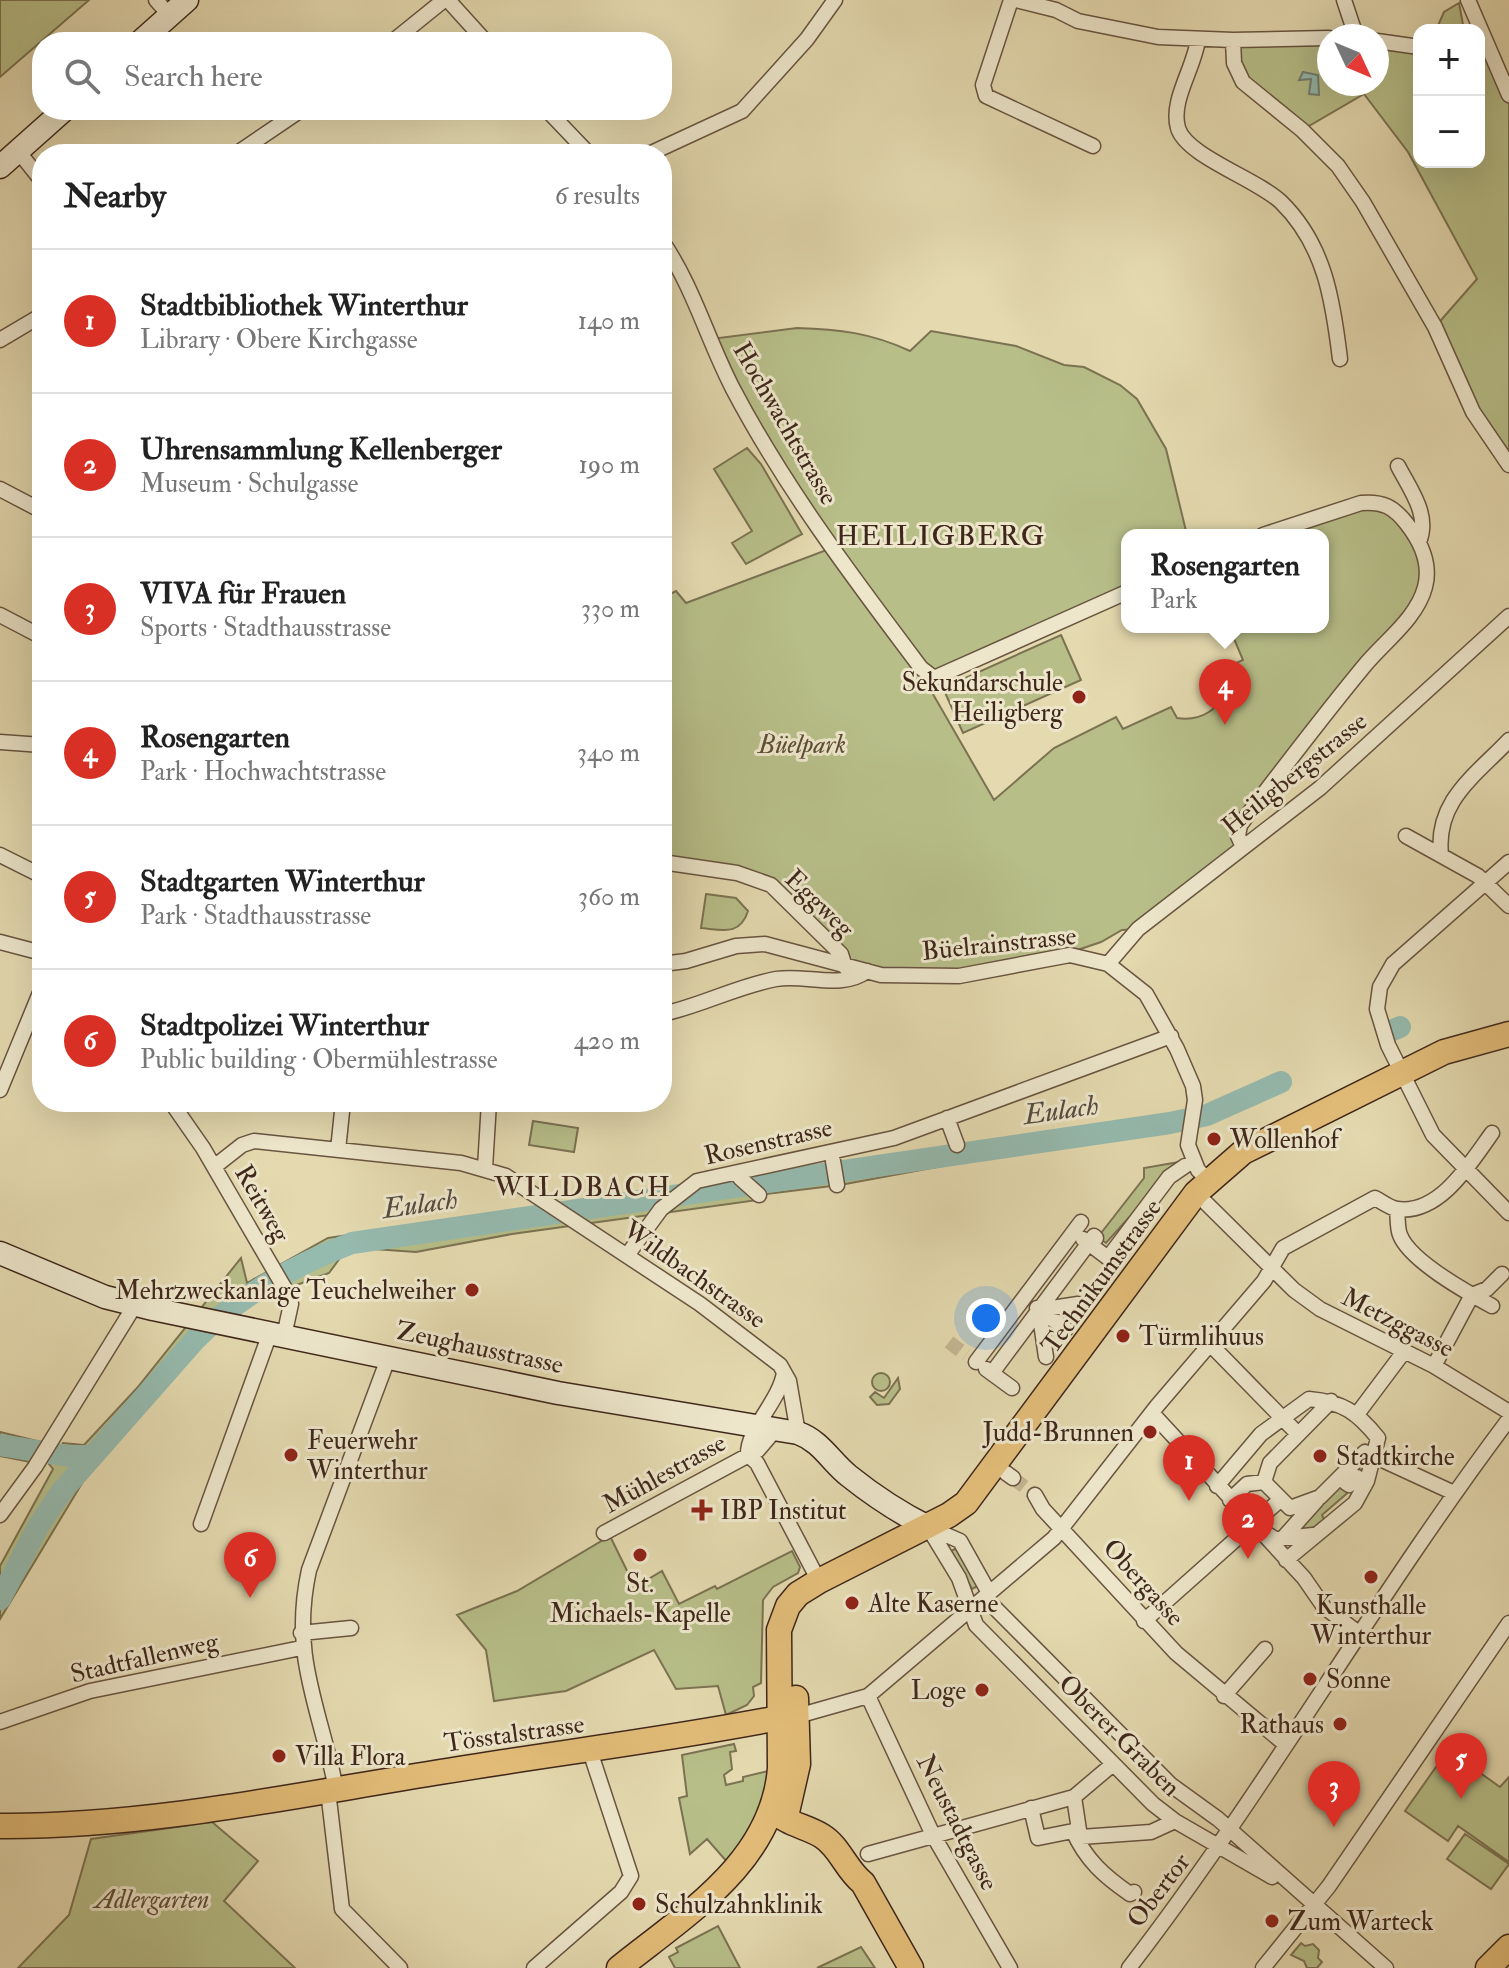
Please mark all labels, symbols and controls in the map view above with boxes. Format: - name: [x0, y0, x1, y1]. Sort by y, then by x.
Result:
- north arrow: [1317, 24, 1389, 96]
- map controls: [1413, 24, 1485, 168]
- button: +: [1413, 24, 1485, 96]
- search box: [32, 32, 672, 120]
- icon: search: [60, 54, 104, 98]
- text: Search here: [124, 58, 263, 95]
- button: −: [1413, 96, 1485, 168]
- text: Nearby: [64, 175, 166, 218]
- text: 6 results: [555, 180, 640, 212]
- text: Stadtbibliothek Winterthur: [140, 287, 468, 324]
- text: 1: [85, 305, 95, 337]
- text: 140 m: [578, 305, 640, 337]
- text: Library · Obere Kirchgasse: [140, 324, 418, 356]
- street label: Hochwachtstrasse: [726, 336, 845, 511]
- text: Uhrensammlung Kellenberger: [140, 431, 502, 468]
- text: 2: [83, 449, 97, 481]
- text: 190 m: [579, 449, 640, 481]
- text: Museum · Schulgasse: [140, 468, 358, 500]
- district label: HEILIGBERG: [836, 519, 1046, 554]
- popup: [1121, 529, 1329, 633]
- text: Rosengarten: [1150, 547, 1300, 584]
- text: VIVA für Frauen: [140, 575, 346, 612]
- text: Park: [1150, 584, 1197, 616]
- text: 3: [85, 593, 95, 625]
- text: 330 m: [581, 593, 640, 625]
- text: Sports · Stadthausstrasse: [140, 612, 391, 644]
- pin: 4: [1199, 659, 1251, 725]
- place label: Sekundarschule Heiligberg: [902, 667, 1064, 729]
- marker: Sekundarschule Heiligberg: [1070, 688, 1088, 706]
- street label: Heiligbergstrasse: [1216, 705, 1374, 842]
- text: Rosengarten: [140, 719, 290, 756]
- park label: Büelpark: [756, 729, 846, 761]
- text: 4: [83, 737, 97, 769]
- text: 340 m: [577, 737, 640, 769]
- text: Park · Hochwachtstrasse: [140, 756, 386, 788]
- text: Stadtgarten Winterthur: [140, 863, 425, 900]
- street label: Eggweg: [778, 863, 861, 945]
- text: 5: [84, 881, 96, 913]
- text: 360 m: [578, 881, 640, 913]
- text: Park · Stadthausstrasse: [140, 900, 371, 932]
- street label: Büelrainstrasse: [920, 920, 1078, 968]
- text: Stadtpolizei Winterthur: [140, 1007, 429, 1044]
- text: 6: [83, 1025, 97, 1057]
- text: 420 m: [574, 1025, 640, 1057]
- text: Public building · Obermühlestrasse: [140, 1044, 498, 1076]
- water label: Eulach: [1019, 1088, 1101, 1133]
- street label: Rosenstrasse: [701, 1112, 836, 1172]
- place label: Wollenhof: [1229, 1124, 1342, 1156]
- marker: Wollenhof: [1205, 1130, 1223, 1148]
- street label: Reitweg: [227, 1159, 298, 1249]
- district label: WILDBACH: [493, 1170, 672, 1205]
- water label: Eulach: [378, 1182, 460, 1227]
- street label: Technikumstrasse: [1035, 1193, 1169, 1360]
- street label: Wildbachstrasse: [616, 1213, 772, 1336]
- place label: Mehrzweckanlage Teuchelweiher: [115, 1275, 456, 1307]
- marker: Mehrzweckanlage Teuchelweiher: [463, 1281, 481, 1299]
- street label: Metzggasse: [1336, 1281, 1459, 1365]
- your location: [966, 1298, 1006, 1338]
- street label: Zeughausstrasse: [393, 1315, 566, 1381]
- place label: Türmlihuus: [1139, 1321, 1264, 1353]
- marker: Türmlihuus: [1114, 1327, 1132, 1345]
- place label: Judd-Brunnen: [982, 1417, 1134, 1449]
- marker: Judd-Brunnen: [1141, 1423, 1159, 1441]
- place label: Feuerwehr Winterthur: [306, 1425, 428, 1487]
- street label: Mühlestrasse: [597, 1427, 732, 1521]
- pin: 1: [1163, 1435, 1215, 1501]
- place label: Stadtkirche: [1336, 1441, 1455, 1473]
- marker: Feuerwehr Winterthur: [282, 1446, 300, 1464]
- marker: Stadtkirche: [1311, 1447, 1329, 1465]
- pin: 2: [1222, 1493, 1274, 1559]
- place label: IBP Institut: [720, 1495, 846, 1527]
- marker: IBP Institut: [691, 1499, 713, 1521]
- pin: 6: [224, 1532, 276, 1598]
- street label: Obergasse: [1096, 1532, 1191, 1633]
- marker: St. Michaels-Kapelle: [631, 1546, 649, 1564]
- place label: St. Michaels-Kapelle: [549, 1568, 731, 1631]
- marker: Kunsthalle Winterthur: [1362, 1568, 1380, 1586]
- place label: Alte Kaserne: [867, 1588, 999, 1620]
- place label: Kunsthalle Winterthur: [1310, 1590, 1432, 1652]
- marker: Alte Kaserne: [843, 1594, 861, 1612]
- street label: Stadtfallenweg: [67, 1625, 222, 1690]
- place label: Sonne: [1326, 1664, 1391, 1696]
- street label: Oberer Graben: [1052, 1668, 1187, 1803]
- marker: Sonne: [1301, 1670, 1319, 1688]
- place label: Loge: [911, 1675, 966, 1707]
- marker: Loge: [973, 1681, 991, 1699]
- street label: Tösstalstrasse: [442, 1708, 586, 1760]
- place label: Rathaus: [1240, 1709, 1324, 1741]
- marker: Rathaus: [1331, 1715, 1349, 1733]
- pin: 5: [1435, 1733, 1487, 1799]
- place label: Villa Flora: [295, 1741, 406, 1773]
- marker: Villa Flora: [270, 1747, 288, 1765]
- street label: Neustadtgasse: [909, 1749, 1005, 1896]
- pin: 3: [1308, 1761, 1360, 1827]
- street label: Obertor: [1120, 1847, 1197, 1934]
- park label: Adlergarten: [92, 1884, 209, 1916]
- place label: Schulzahnklinik: [655, 1889, 823, 1921]
- marker: Schulzahnklinik: [630, 1895, 648, 1913]
- place label: Zum Warteck: [1288, 1906, 1434, 1938]
- marker: Zum Warteck: [1263, 1912, 1281, 1930]

